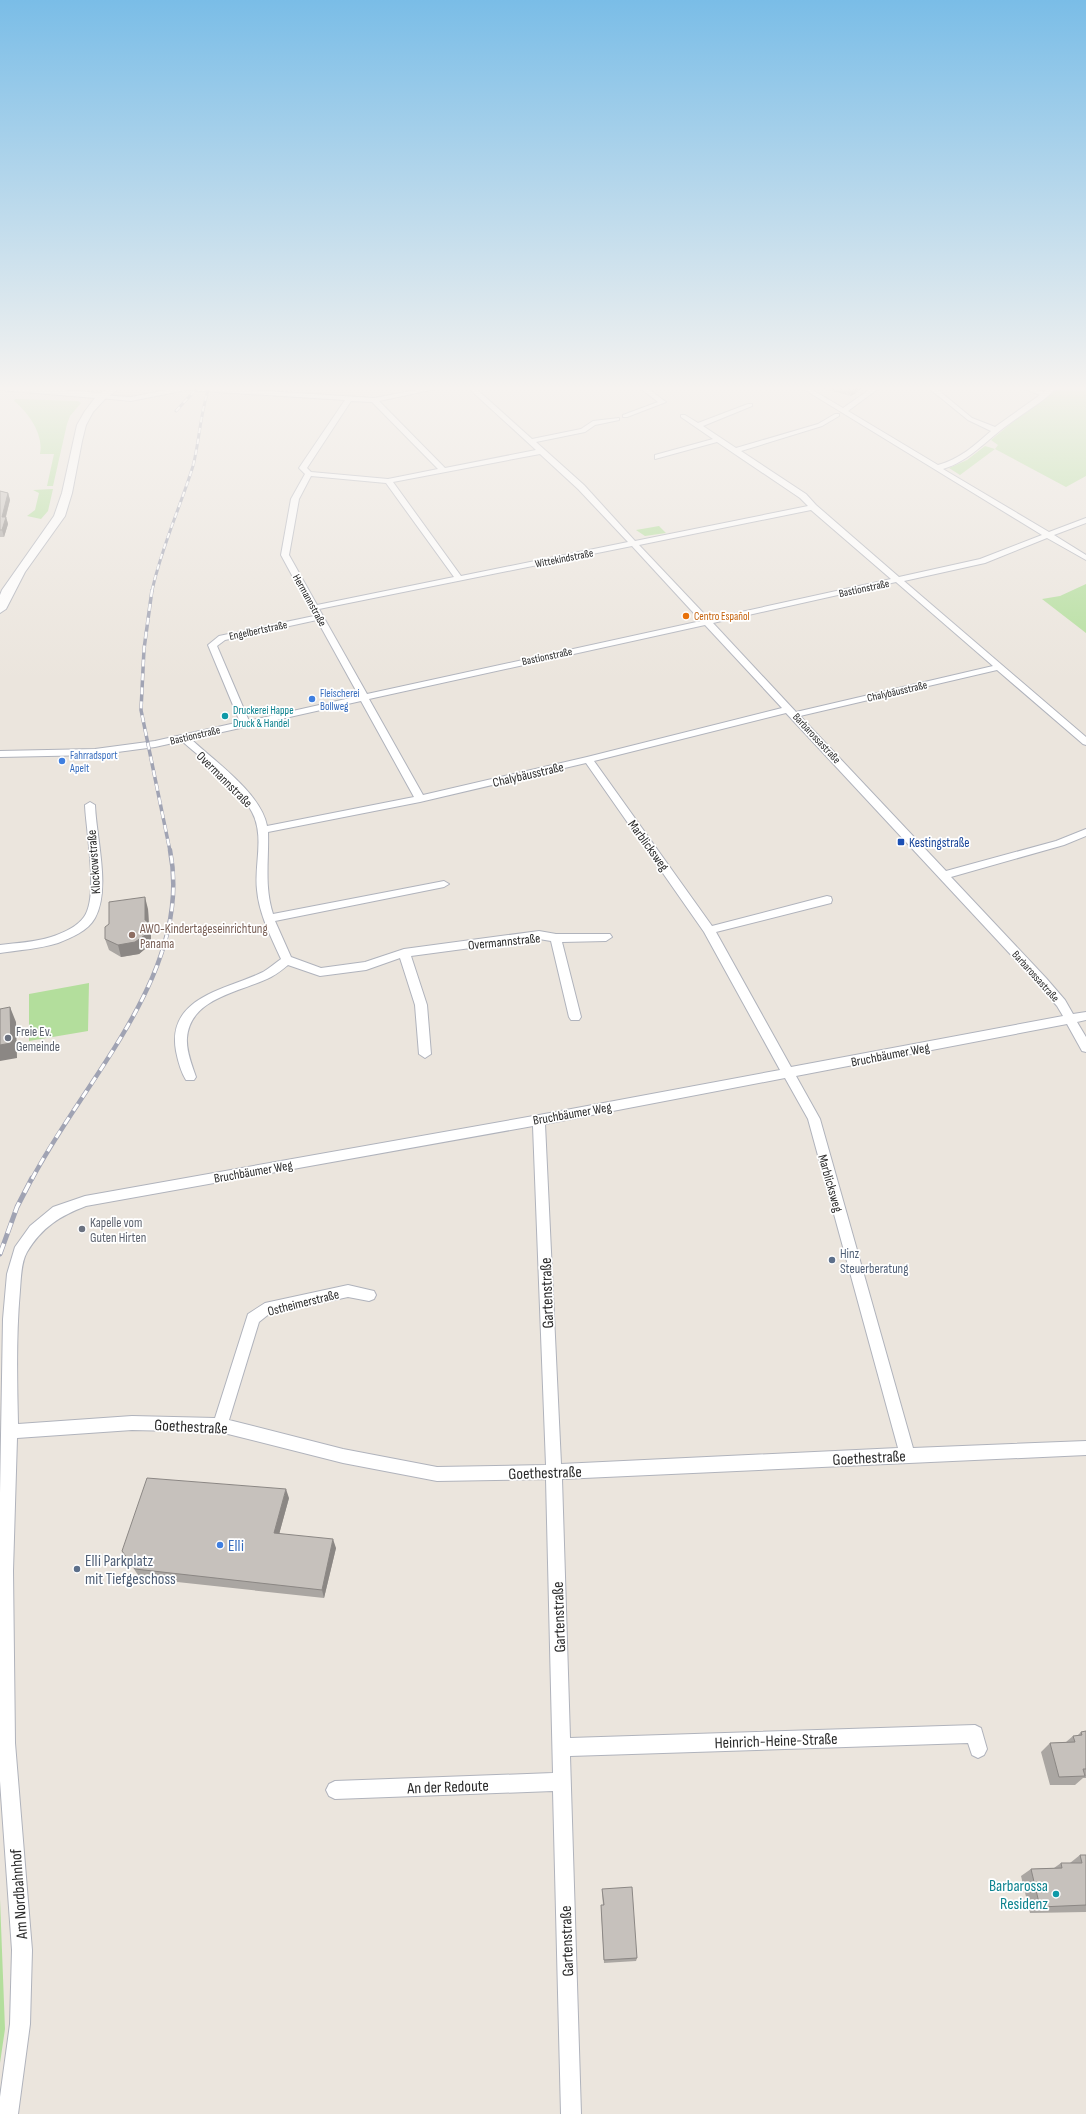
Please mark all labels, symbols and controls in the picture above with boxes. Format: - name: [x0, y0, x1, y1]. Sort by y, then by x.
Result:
- street label: Wittekindstraße: [534, 546, 594, 571]
- street label: Hermannstraße: [290, 572, 329, 629]
- street label: Bastionstraße: [838, 577, 891, 600]
- place label: Centro Español: [694, 610, 750, 623]
- marker: Centro Español: [681, 611, 691, 621]
- street label: Engelbertstraße: [228, 618, 288, 643]
- street label: Bastionstraße: [521, 645, 574, 668]
- street label: Chalybäusstraße: [866, 678, 928, 705]
- place label: Fleischerei Bollweg: [320, 687, 360, 713]
- marker: Fleischerei Bollweg: [307, 694, 317, 704]
- place label: Druckerei Happe Druck & Handel: [233, 704, 294, 730]
- street label: Barbarossastraße: [790, 710, 843, 766]
- marker: Druckerei Happe Druck & Handel: [220, 711, 230, 721]
- street label: Bastionstraße: [169, 723, 222, 748]
- street label: Overmannstraße: [193, 748, 256, 811]
- place label: Fahrradsport Apelt: [69, 749, 118, 775]
- marker: Fahrradsport Apelt: [57, 756, 67, 766]
- street label: Chalybäusstraße: [491, 759, 565, 791]
- street label: Marblicksweg: [624, 817, 672, 874]
- street label: Klockowstraße: [84, 829, 104, 894]
- place label: Kestingstraße: [909, 835, 970, 851]
- marker: Kestingstraße: [896, 837, 906, 847]
- place label: AWO-Kindertageseinrichtung Panama: [139, 921, 268, 952]
- marker: AWO-Kindertageseinrichtung Panama: [127, 930, 137, 940]
- street label: Overmannstraße: [467, 930, 541, 954]
- street label: Barbarossastraße: [1009, 948, 1062, 1005]
- place label: Freie Ev. Gemeinde: [16, 1024, 60, 1055]
- marker: Freie Ev. Gemeinde: [3, 1033, 13, 1043]
- street label: Bruchbäumer Weg: [850, 1040, 931, 1070]
- street label: Bruchbäumer Weg: [532, 1099, 613, 1129]
- street label: Marblicksweg: [814, 1153, 846, 1214]
- street label: Bruchbäumer Weg: [213, 1157, 294, 1187]
- place label: Kapelle vom Guten Hirten: [90, 1215, 146, 1246]
- marker: Kapelle vom Guten Hirten: [77, 1224, 87, 1234]
- place label: Hinz Steuerberatung: [840, 1246, 908, 1277]
- marker: Hinz Steuerberatung: [827, 1255, 837, 1265]
- street label: Gartenstraße: [537, 1257, 558, 1329]
- street label: Ostheimerstraße: [266, 1286, 341, 1320]
- street label: Goethestraße: [154, 1416, 228, 1439]
- street label: Goethestraße: [832, 1447, 906, 1470]
- street label: Goethestraße: [508, 1463, 582, 1484]
- place label: Elli: [228, 1537, 244, 1556]
- marker: Elli: [215, 1540, 225, 1550]
- place label: Elli Parkplatz mit Tiefgeschoss: [85, 1552, 176, 1589]
- marker: Elli Parkplatz mit Tiefgeschoss: [72, 1564, 82, 1574]
- street label: Gartenstraße: [549, 1581, 570, 1653]
- street label: Heinrich-Heine-Straße: [714, 1730, 838, 1753]
- street label: An der Redoute: [406, 1777, 489, 1798]
- street label: Am Nordbahnhof: [7, 1848, 32, 1941]
- place label: Barbarossa Residenz: [989, 1877, 1048, 1914]
- marker: Barbarossa Residenz: [1051, 1889, 1061, 1899]
- street label: Gartenstraße: [557, 1905, 578, 1977]

